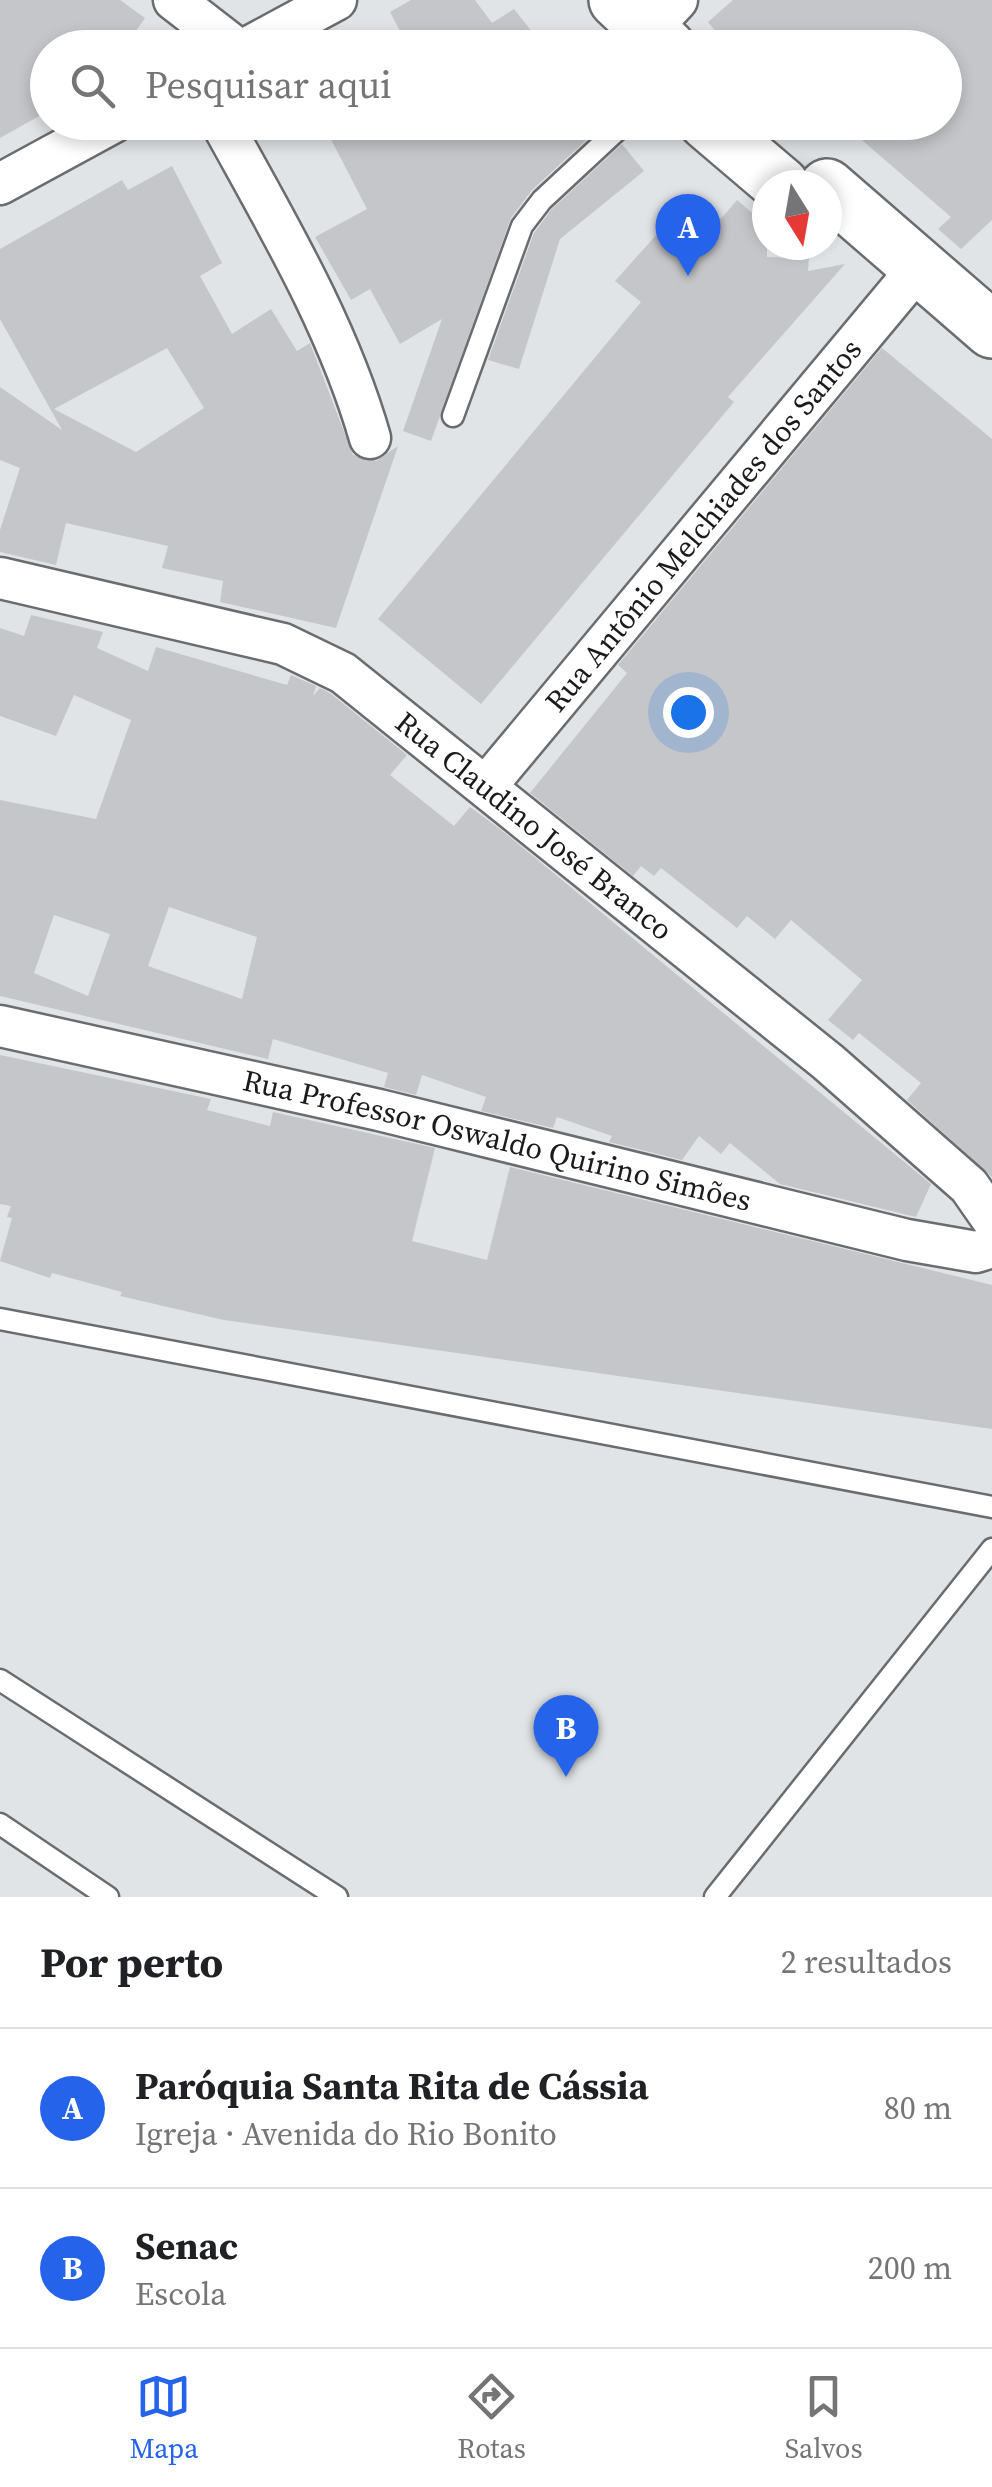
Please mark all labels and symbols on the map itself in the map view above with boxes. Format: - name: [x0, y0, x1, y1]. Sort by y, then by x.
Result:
- north arrow: [752, 170, 842, 260]
- pin: A: [656, 194, 720, 276]
- street label: Rua Antônio Melchiades dos Santos: [535, 330, 871, 720]
- your location: [663, 687, 714, 738]
- street label: Rua Claudino José Branco: [387, 702, 682, 950]
- street label: Rua Professor Oswaldo Quirino Simões: [239, 1059, 756, 1221]
- pin: B: [534, 1694, 598, 1777]

